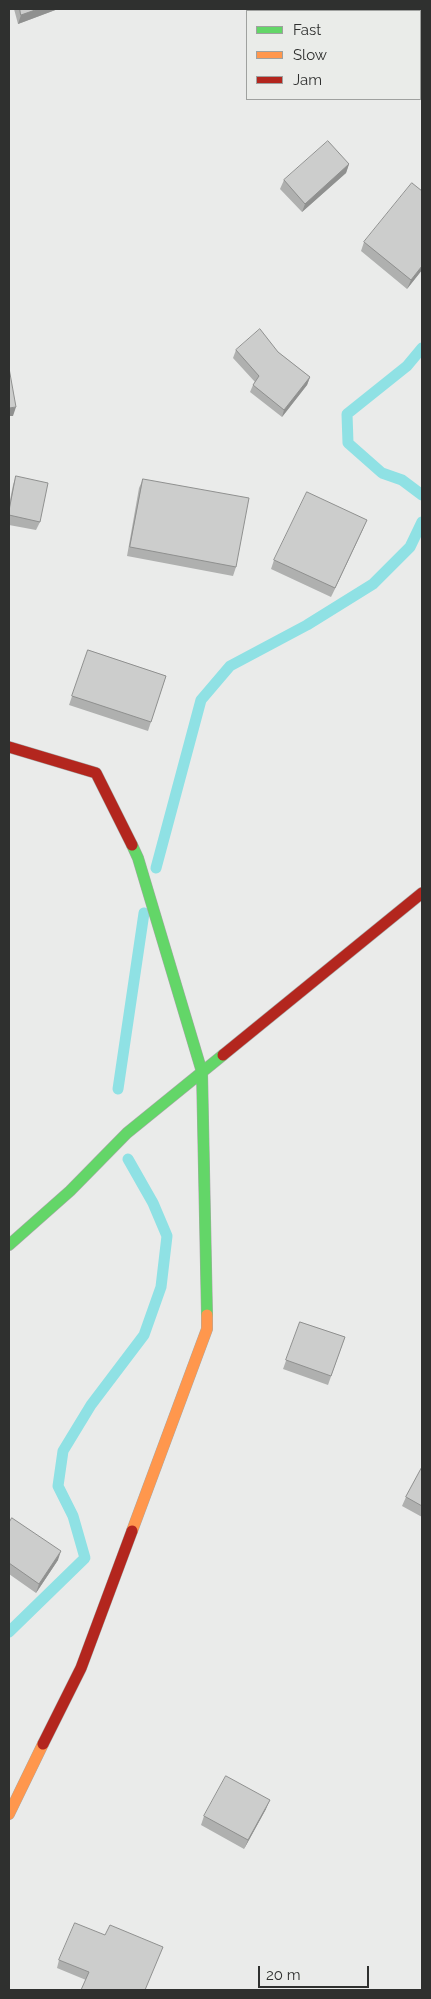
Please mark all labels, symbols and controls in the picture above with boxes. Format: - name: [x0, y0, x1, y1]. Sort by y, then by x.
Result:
- legend: [246, 10, 421, 100]
- text: Fast: [293, 21, 321, 39]
- text: Slow: [293, 46, 327, 64]
- text: Jam: [293, 71, 322, 89]
- scale bar: [261, 1956, 372, 1988]
- text: 20 m: [266, 1966, 301, 1984]

